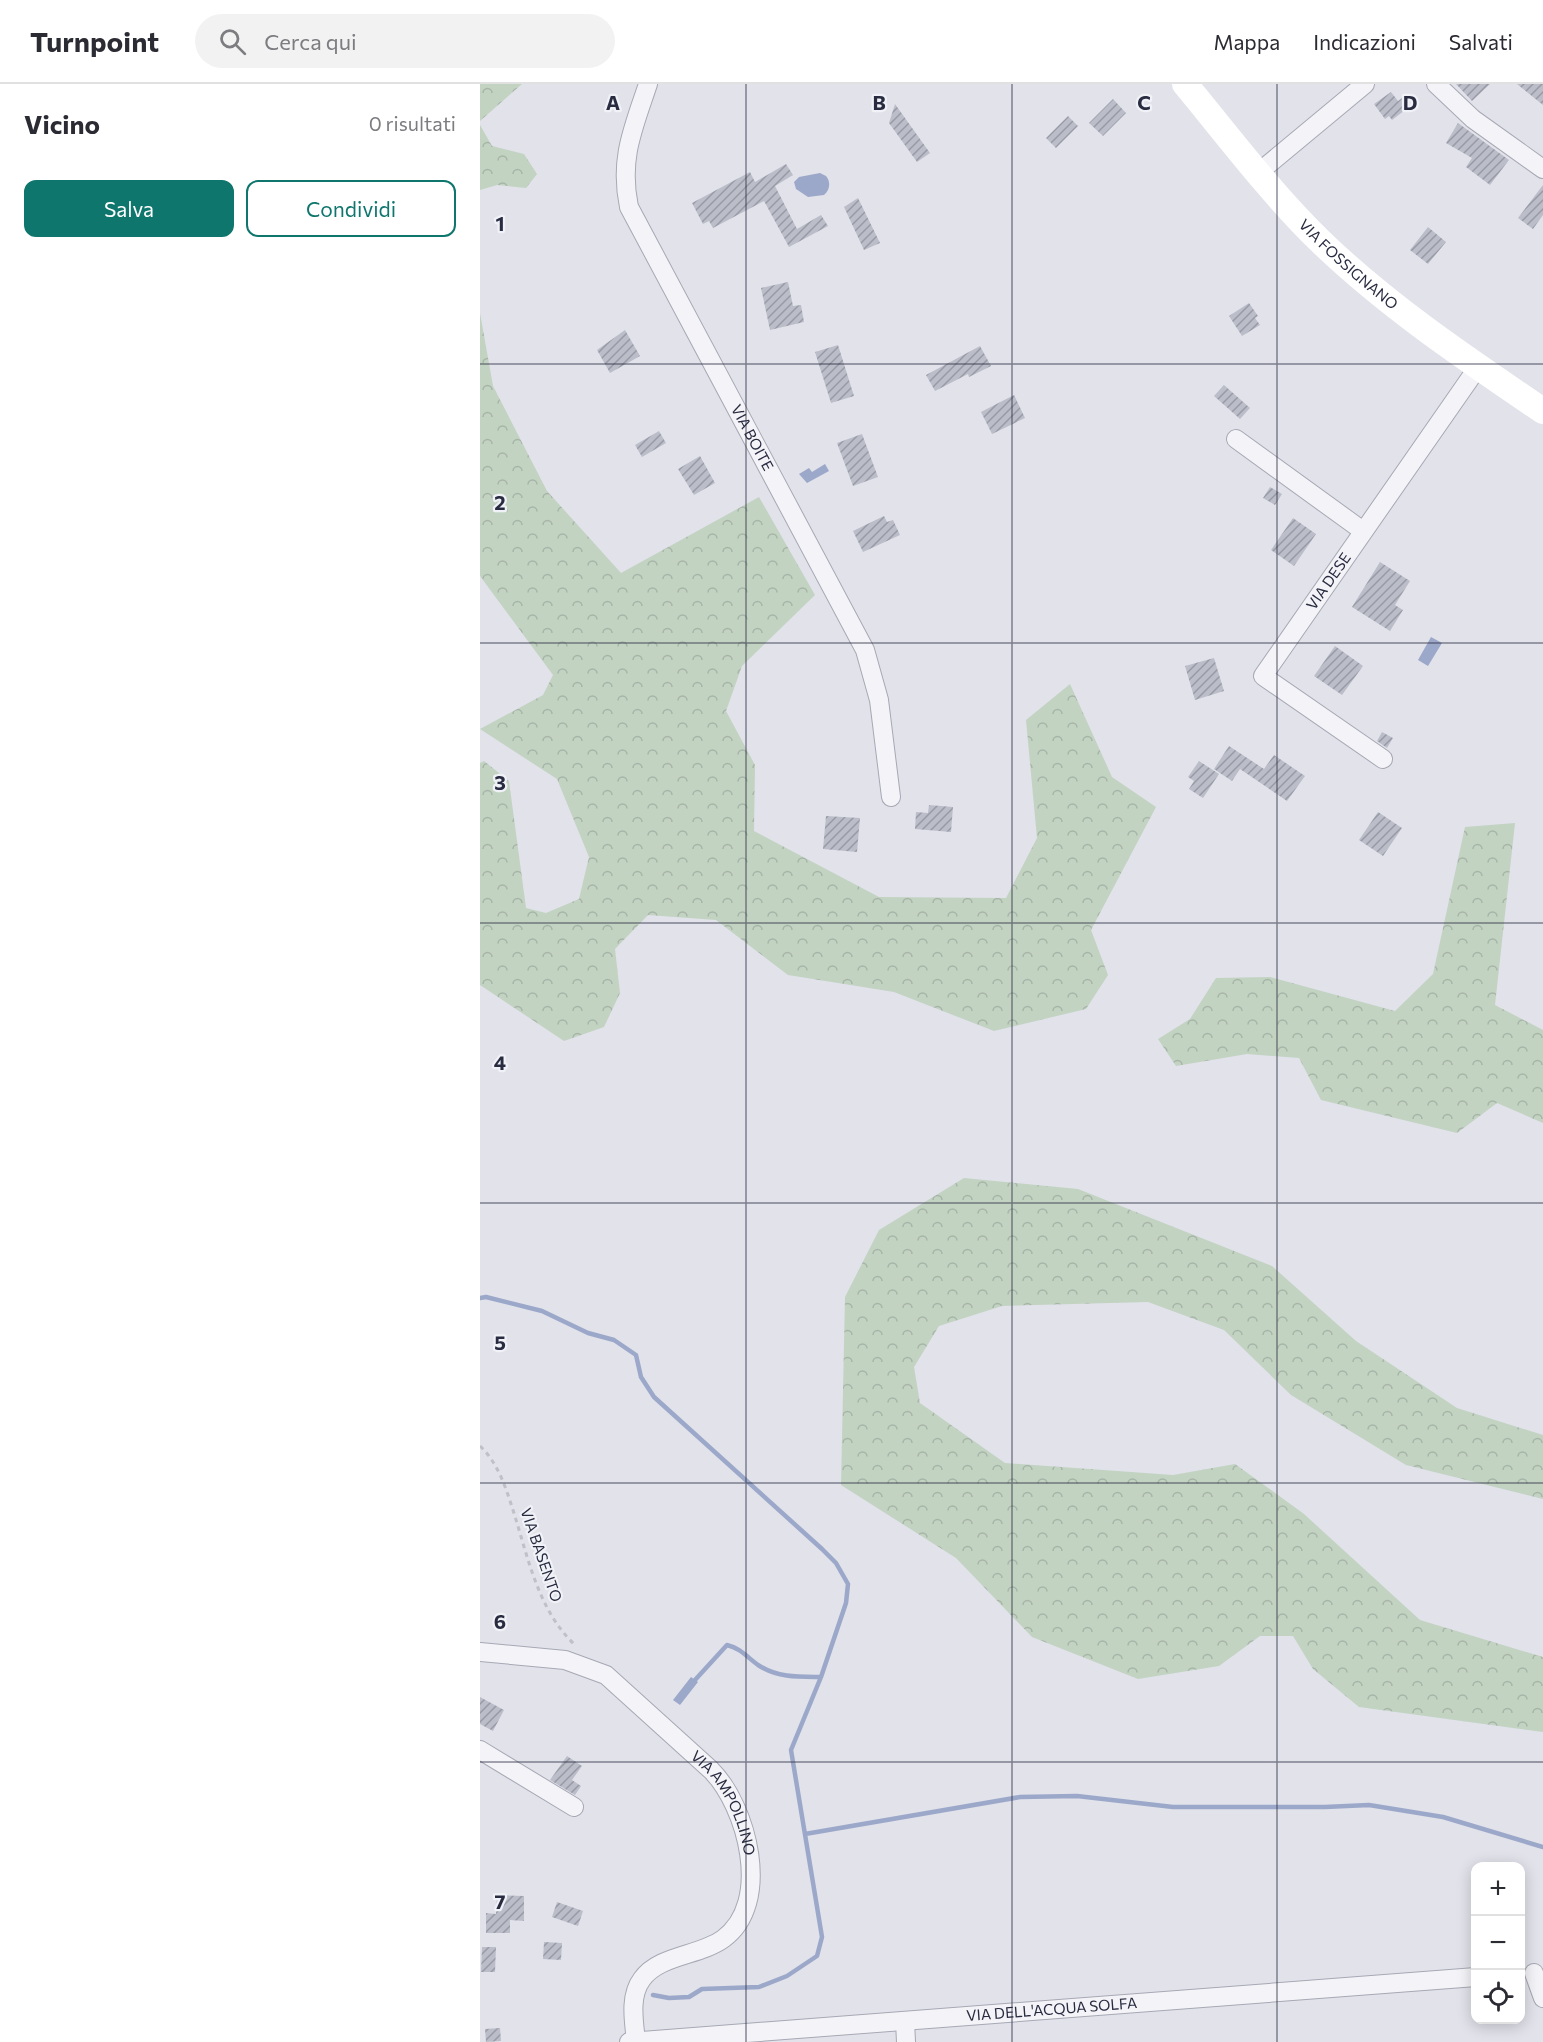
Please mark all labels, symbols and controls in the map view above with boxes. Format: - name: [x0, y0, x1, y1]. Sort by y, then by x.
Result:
- search box: [195, 14, 615, 68]
- text: Turnpoint: [30, 24, 159, 58]
- icon: search: [216, 25, 249, 58]
- text: Cerca qui: [264, 28, 357, 55]
- text: Mappa: [1213, 29, 1280, 54]
- text: Indicazioni: [1313, 29, 1416, 54]
- text: Salvati: [1449, 29, 1513, 54]
- text: A: [606, 90, 620, 114]
- text: B: [872, 90, 886, 114]
- text: C: [1137, 90, 1151, 114]
- text: D: [1403, 90, 1417, 114]
- text: Vicino: [24, 108, 100, 139]
- text: 0 risultati: [369, 111, 456, 135]
- button: Salva: [24, 180, 234, 237]
- button: Condividi: [246, 180, 456, 237]
- text: 1: [495, 211, 505, 235]
- street label: VIA FOSSIGNANO: [1296, 215, 1402, 313]
- street label: VIA BOITE: [728, 401, 778, 474]
- text: 2: [494, 490, 506, 514]
- street label: VIA DESE: [1302, 549, 1354, 613]
- text: 3: [494, 770, 506, 794]
- text: 4: [494, 1050, 506, 1074]
- text: 5: [494, 1330, 506, 1354]
- street label: VIA BASENTO: [517, 1505, 566, 1604]
- text: 6: [494, 1609, 506, 1633]
- street label: VIA AMPOLLINO: [688, 1746, 759, 1857]
- map controls: [1471, 1862, 1525, 2024]
- button: +: [1471, 1862, 1525, 1916]
- text: 7: [495, 1889, 506, 1913]
- button: −: [1471, 1916, 1525, 1970]
- button: locate: [1471, 1970, 1525, 2024]
- street label: VIA DELL'ACQUA SOLFA: [966, 1993, 1138, 2024]

